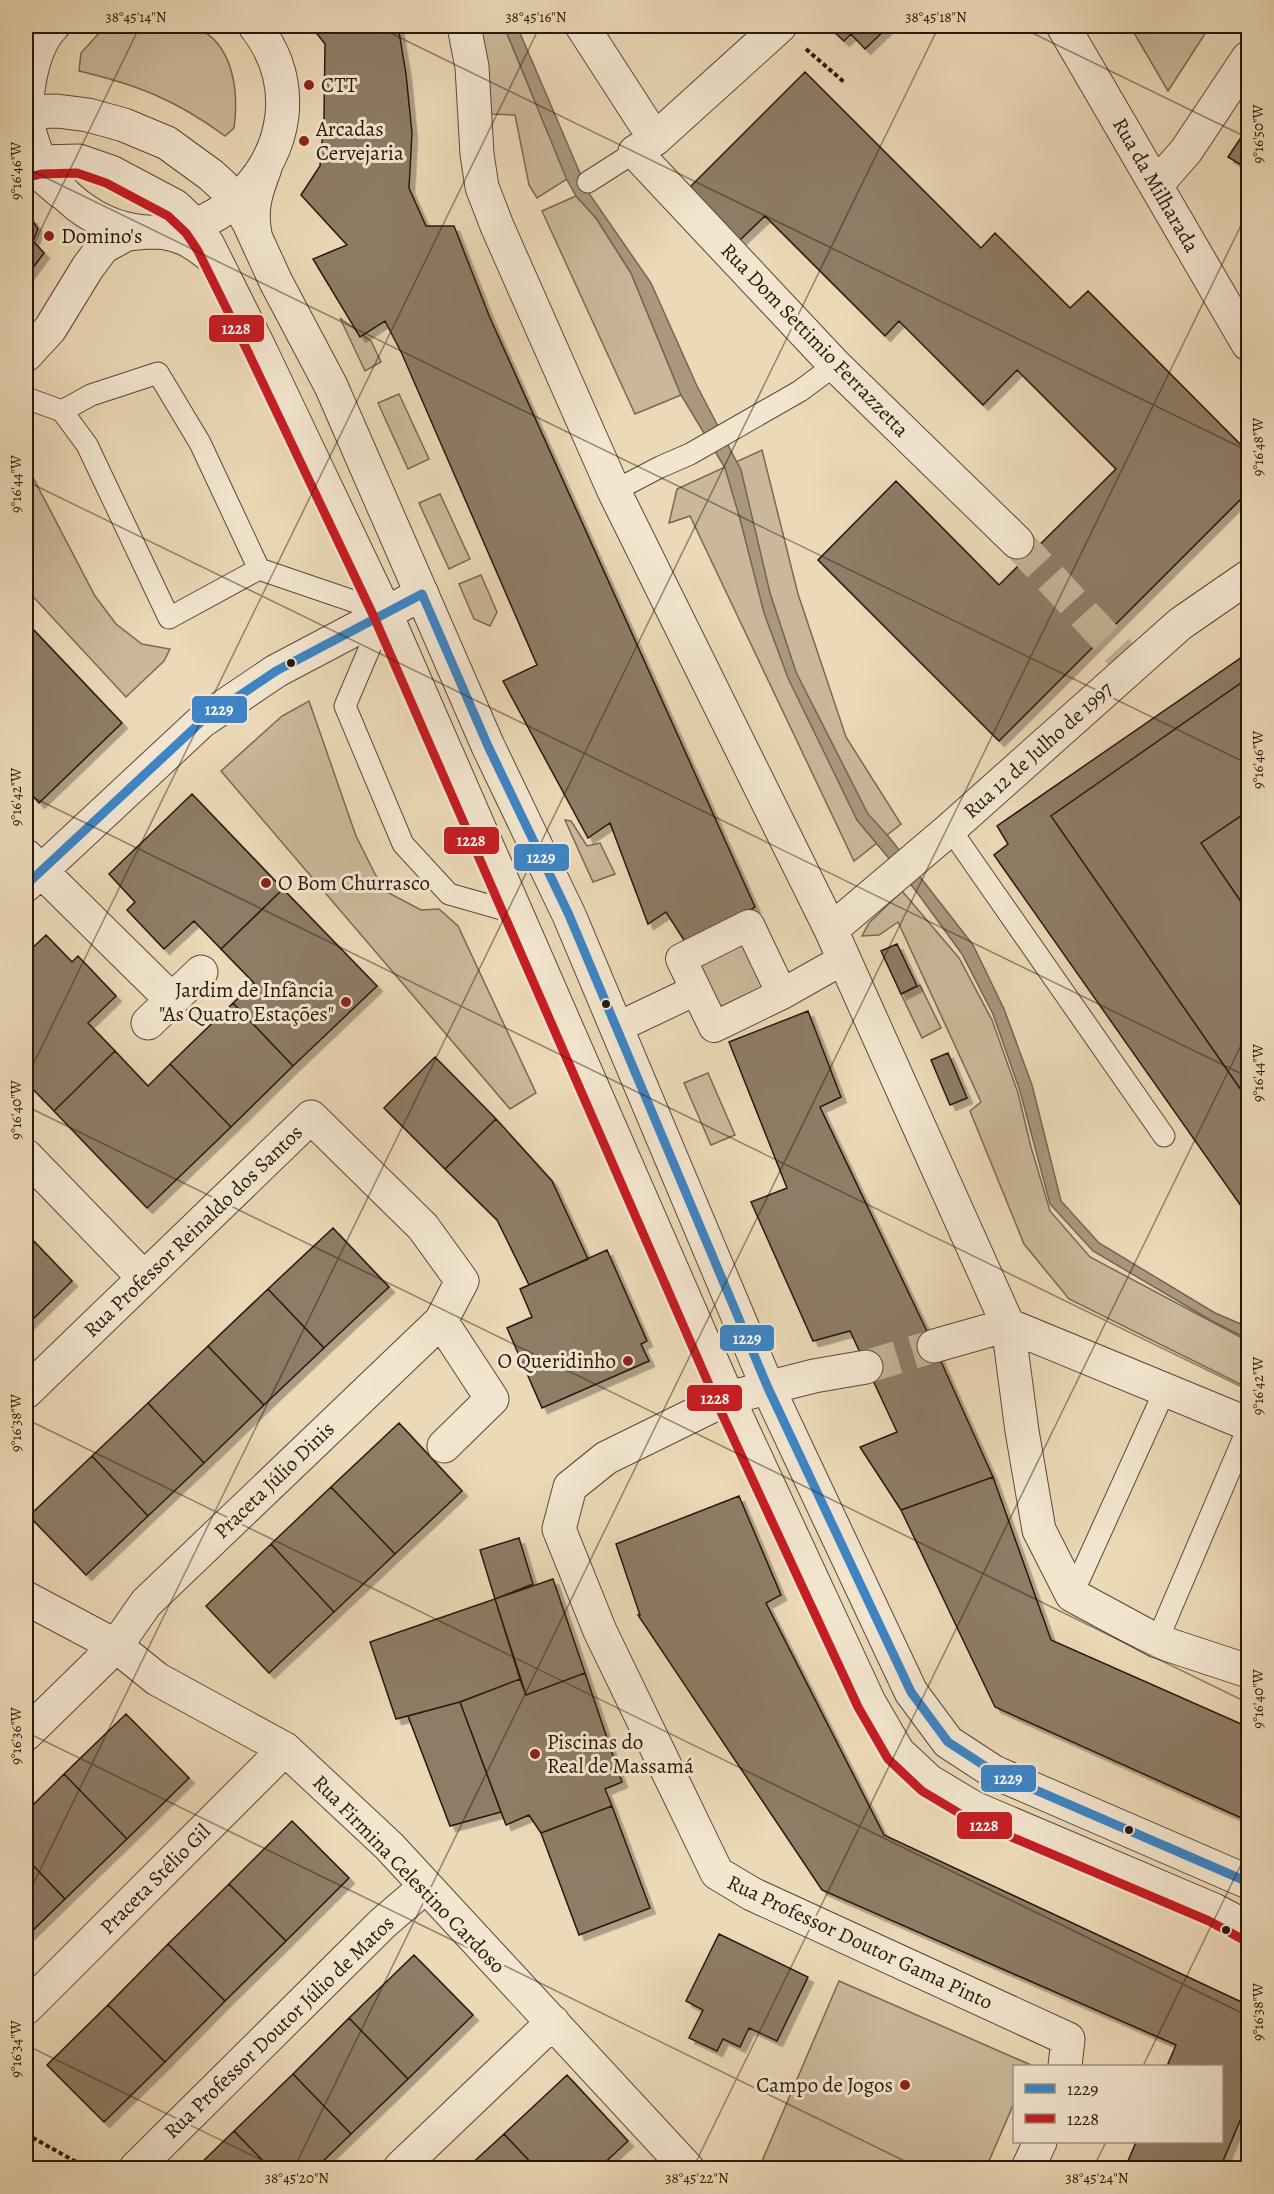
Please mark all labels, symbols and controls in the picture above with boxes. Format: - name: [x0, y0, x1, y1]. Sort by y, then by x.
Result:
- text: 38°45'14"N: [105, 7, 167, 27]
- text: 38°45'16"N: [505, 7, 567, 27]
- text: 38°45'18"N: [905, 7, 967, 27]
- place label: CTT: [321, 71, 358, 99]
- marker: CTT: [302, 78, 316, 92]
- text: 9°16'50"W: [1248, 105, 1268, 163]
- street label: Rua da Milharada: [1106, 113, 1206, 258]
- place label: Arcadas Cervejaria: [315, 115, 404, 167]
- marker: Arcadas Cervejaria: [297, 134, 311, 148]
- text: 9°16'46"W: [6, 142, 26, 200]
- place label: Domino's: [61, 222, 142, 250]
- marker: Domino's: [42, 229, 56, 243]
- street label: Rua Dom Settimio Ferrazzetta: [715, 237, 915, 443]
- line badge: 1228: [208, 314, 265, 343]
- text: 1228: [222, 318, 251, 340]
- text: 9°16'48"W: [1248, 418, 1268, 476]
- text: 9°16'44"W: [6, 455, 26, 513]
- unlabelled marker: [285, 657, 297, 669]
- street label: Rua 12 de Julho de 1997: [957, 675, 1119, 825]
- line badge: 1229: [191, 695, 248, 724]
- text: 1229: [205, 699, 233, 721]
- text: 9°16'46"W: [1248, 731, 1268, 789]
- text: 9°16'42"W: [6, 768, 26, 826]
- line badge: 1228: [443, 826, 500, 855]
- text: 1228: [457, 830, 486, 852]
- line badge: 1229: [513, 843, 570, 872]
- text: 1229: [527, 847, 555, 869]
- place label: O Bom Churrasco: [278, 869, 430, 897]
- marker: O Bom Churrasco: [259, 876, 273, 890]
- place label: Jardim de Infância "As Quatro Estações": [159, 976, 334, 1028]
- marker: Jardim de Infância "As Quatro Estações": [339, 995, 353, 1009]
- unlabelled marker: [600, 998, 612, 1010]
- text: 9°16'44"W: [1248, 1044, 1268, 1102]
- text: 9°16'40"W: [6, 1080, 26, 1140]
- street label: Rua Professor Reinaldo dos Santos: [77, 1119, 309, 1343]
- line badge: 1229: [719, 1324, 775, 1352]
- text: 1229: [733, 1328, 761, 1350]
- place label: O Queridinho: [498, 1347, 616, 1375]
- marker: O Queridinho: [621, 1354, 635, 1368]
- text: 9°16'42"W: [1248, 1357, 1268, 1415]
- line badge: 1228: [686, 1384, 743, 1412]
- text: 1228: [701, 1388, 730, 1410]
- text: 9°16'38"W: [6, 1394, 26, 1452]
- street label: Praceta Júlio Dinis: [208, 1415, 340, 1545]
- text: 9°16'40"W: [1248, 1669, 1268, 1729]
- text: 9°16'36"W: [6, 1707, 26, 1765]
- place label: Piscinas do Real de Massamá: [547, 1728, 694, 1780]
- marker: Piscinas do Real de Massamá: [528, 1747, 542, 1761]
- line badge: 1229: [980, 1764, 1037, 1793]
- text: 1229: [994, 1768, 1022, 1790]
- street label: Rua Firmina Celestino Cardoso: [306, 1769, 512, 1979]
- line badge: 1228: [956, 1811, 1013, 1840]
- text: 1228: [970, 1815, 999, 1837]
- street label: Praceta Stélio Gil: [94, 1818, 216, 1940]
- unlabelled marker: [1123, 1824, 1135, 1836]
- street label: Rua Professor Doutor Gama Pinto: [723, 1868, 997, 2016]
- street label: Rua Professor Doutor Júlio de Matos: [158, 1909, 400, 2145]
- unlabelled marker: [1220, 1924, 1232, 1936]
- text: 9°16'38"W: [1248, 1983, 1268, 2041]
- text: 9°16'34"W: [6, 2020, 26, 2078]
- legend: [1013, 2065, 1223, 2143]
- place label: Campo de Jogos: [756, 2071, 893, 2099]
- text: 1229: [1067, 2077, 1098, 2101]
- marker: Campo de Jogos: [898, 2078, 912, 2092]
- text: 1228: [1067, 2107, 1099, 2131]
- text: 38°45'20"N: [265, 2168, 329, 2188]
- text: 38°45'22"N: [665, 2168, 729, 2188]
- text: 38°45'24"N: [1065, 2168, 1129, 2188]

